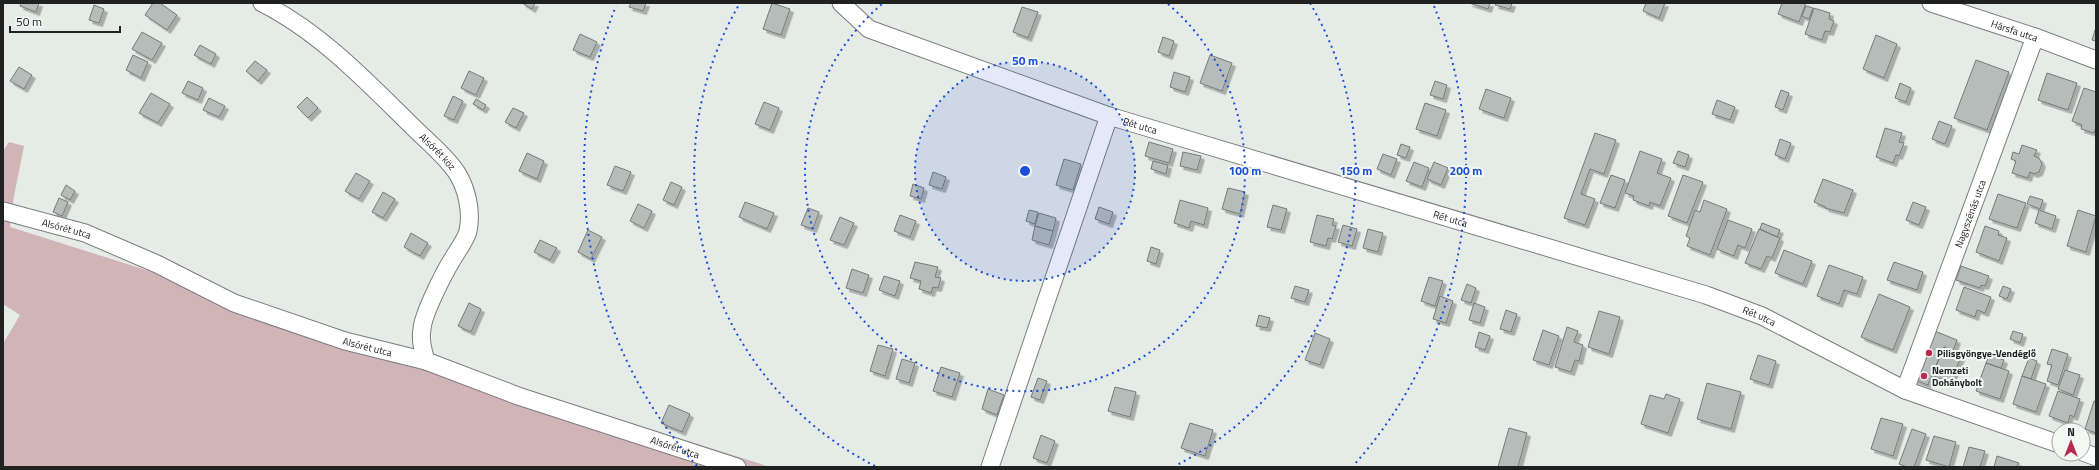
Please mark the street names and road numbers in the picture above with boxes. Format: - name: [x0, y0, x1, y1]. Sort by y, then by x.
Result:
- street label: Hársfa utca: [1989, 16, 2040, 45]
- street label: Rét utca: [1121, 113, 1159, 138]
- street label: Alsórét köz: [416, 129, 460, 173]
- street label: Nagyszénás utca: [1951, 177, 1989, 250]
- street label: Rét utca: [1432, 206, 1469, 231]
- street label: Alsórét utca: [40, 214, 94, 242]
- street label: Rét utca: [1741, 302, 1779, 330]
- street label: Alsórét utca: [341, 333, 394, 360]
- street label: Alsórét utca: [649, 432, 702, 462]

